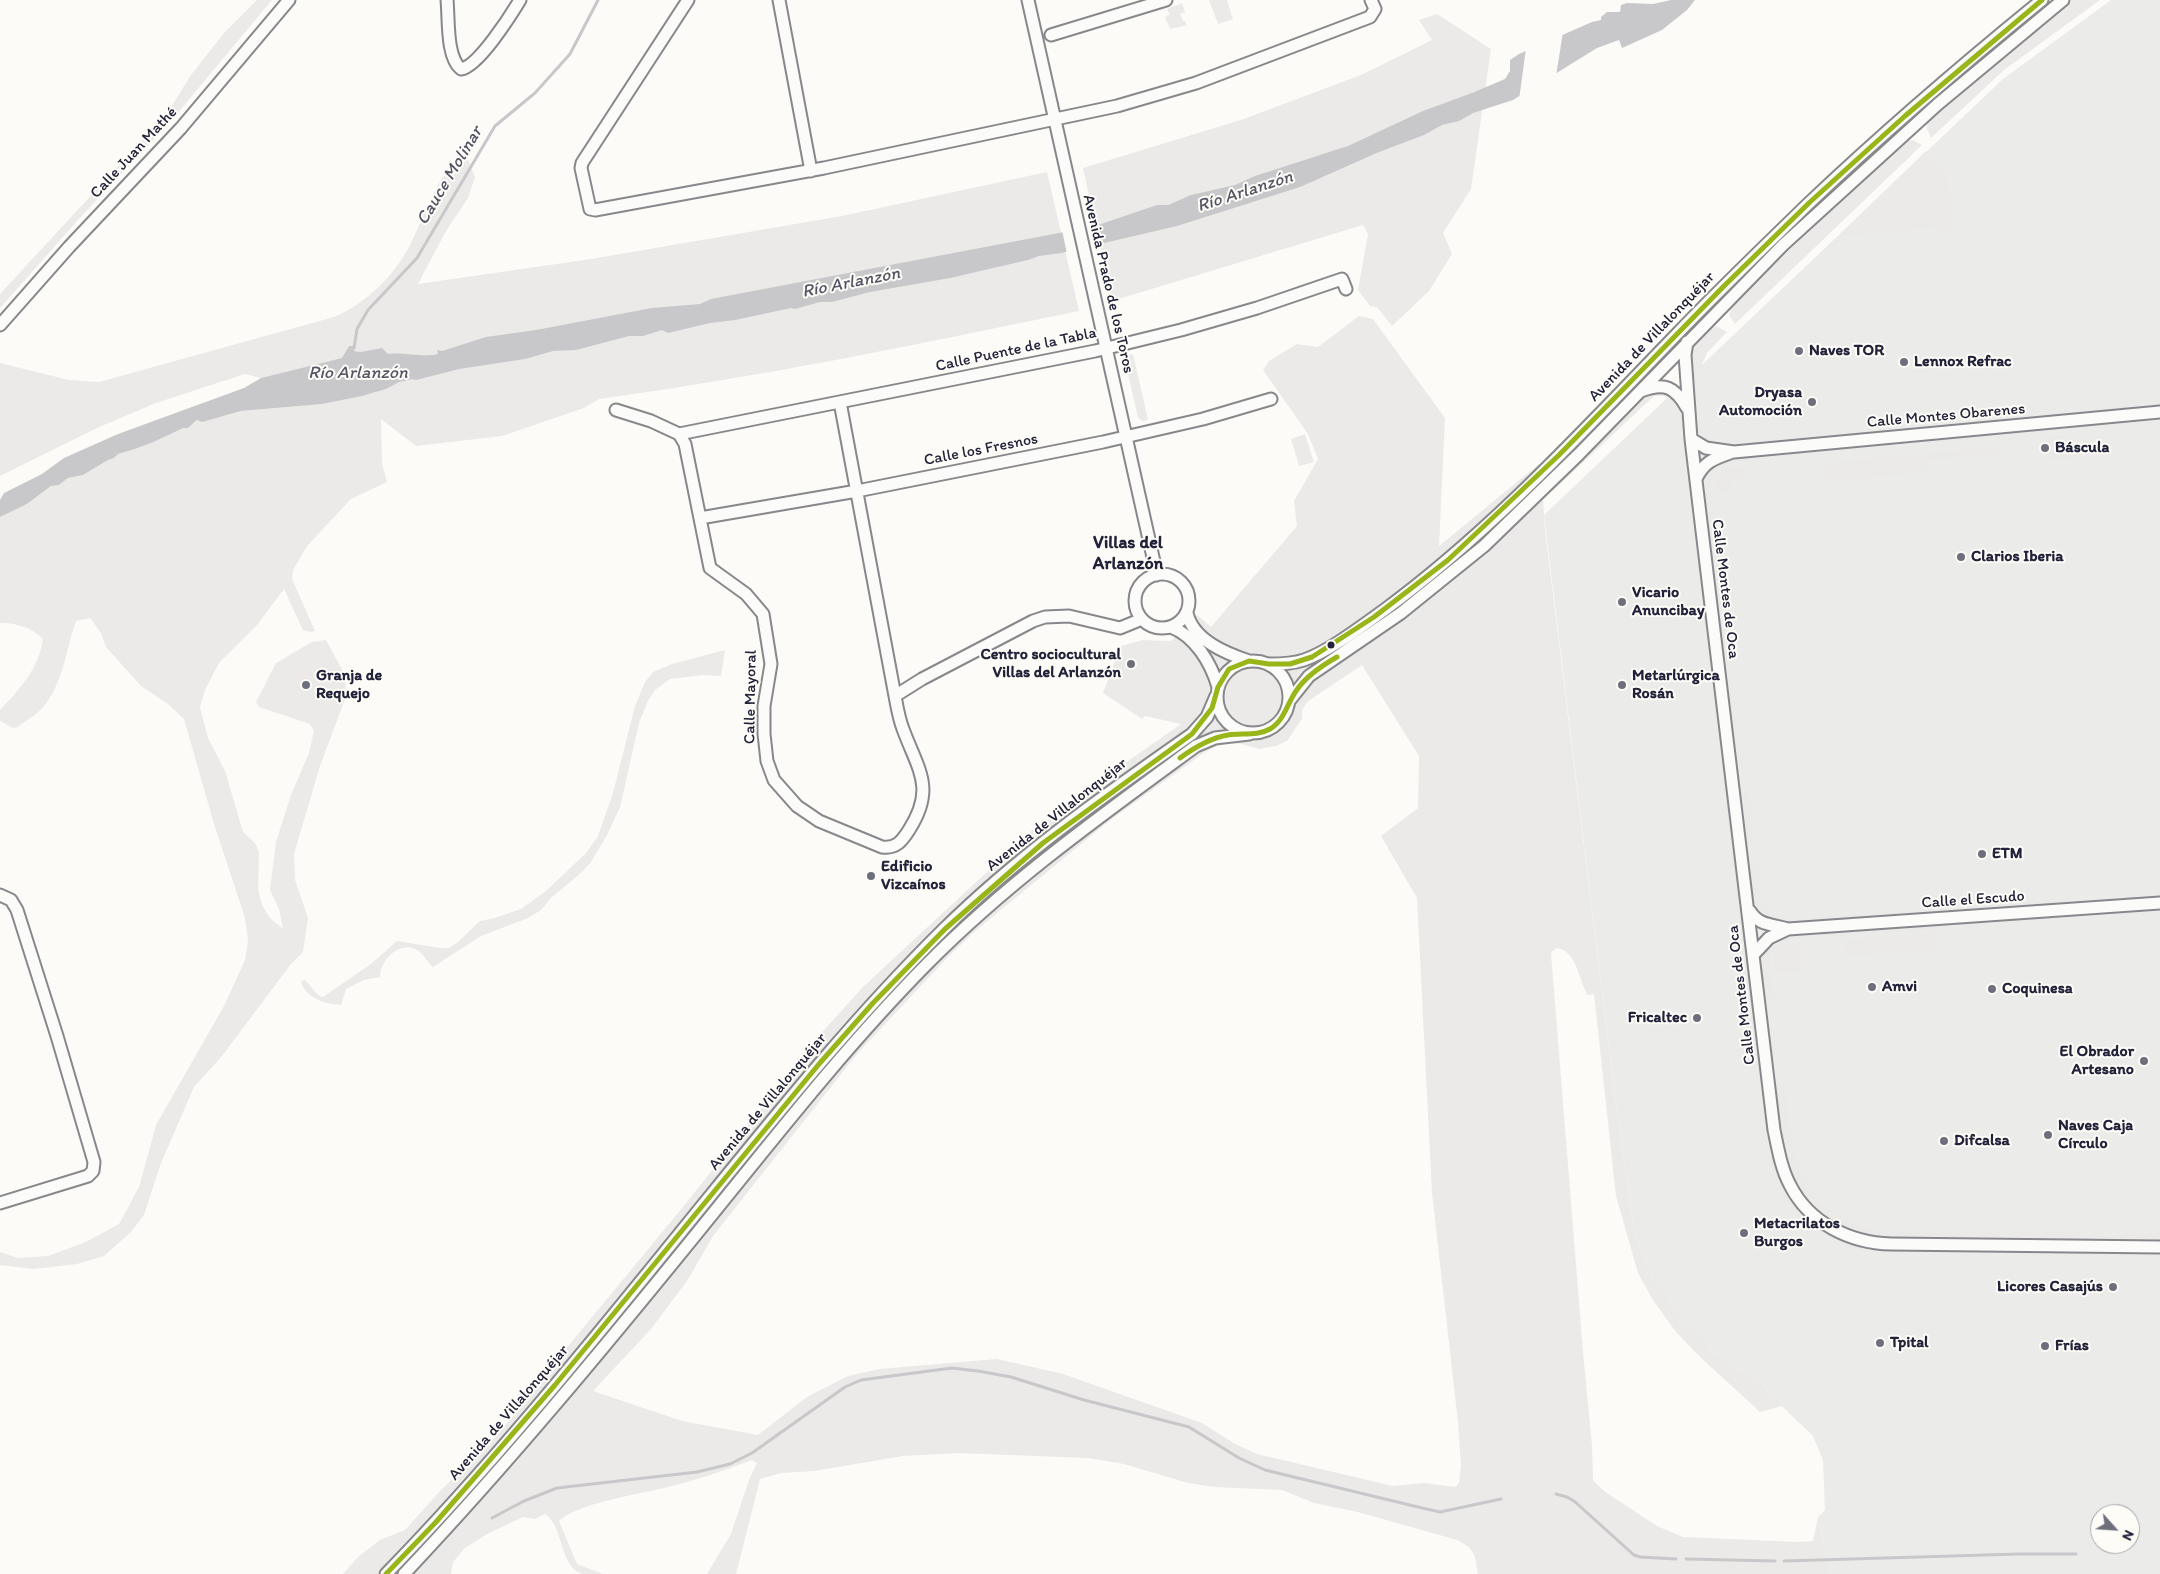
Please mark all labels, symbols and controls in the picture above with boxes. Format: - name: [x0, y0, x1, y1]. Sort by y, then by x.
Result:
- street label: Calle Juan Mathé: [87, 103, 181, 203]
- water label: Cauce Molinar: [412, 123, 488, 229]
- water label: Río Arlanzón: [1194, 166, 1296, 218]
- street label: Avenida Prado de los Toros: [1078, 193, 1138, 375]
- water label: Río Arlanzón: [800, 263, 902, 303]
- street label: Avenida de Villalonquéjar: [1585, 268, 1719, 406]
- street label: Calle Puente de la Tabla: [934, 324, 1098, 376]
- place label: Naves TOR: [1809, 341, 1884, 361]
- marker: Naves TOR: [1793, 345, 1805, 357]
- place label: Lennox Refrac: [1914, 352, 2012, 372]
- marker: Lennox Refrac: [1898, 356, 1910, 368]
- water label: Río Arlanzón: [308, 362, 408, 384]
- place label: Dryasa Automoción: [1719, 383, 1802, 421]
- marker: Dryasa Automoción: [1806, 396, 1818, 408]
- street label: Calle Montes Obarenes: [1866, 400, 2026, 432]
- street label: Calle los Fresnos: [922, 430, 1040, 470]
- place label: Báscula: [2055, 438, 2109, 458]
- marker: Báscula: [2039, 442, 2051, 454]
- street label: Calle Montes de Oca: [1707, 518, 1743, 660]
- district label: Villas del Arlanzón: [1093, 532, 1163, 574]
- place label: Clarios Iberia: [1971, 547, 2064, 567]
- marker: Clarios Iberia: [1955, 551, 1967, 563]
- place label: Vicario Anuncibay: [1632, 583, 1704, 621]
- marker: Vicario Anuncibay: [1616, 596, 1628, 608]
- unlabelled marker: [1326, 640, 1336, 650]
- place label: Centro sociocultural Villas del Arlanzón: [980, 645, 1121, 683]
- street label: Calle Mayoral: [741, 650, 761, 744]
- marker: Centro sociocultural Villas del Arlanzón: [1125, 658, 1137, 670]
- place label: Granja de Requejo: [316, 666, 382, 704]
- place label: Metarlúrgica Rosán: [1632, 666, 1720, 704]
- marker: Granja de Requejo: [300, 679, 312, 691]
- marker: Metarlúrgica Rosán: [1616, 679, 1628, 691]
- street label: Avenida de Villalonquéjar: [983, 754, 1131, 876]
- place label: ETM: [1992, 844, 2023, 864]
- marker: ETM: [1976, 848, 1988, 860]
- place label: Edificio Vizcaínos: [881, 857, 946, 895]
- marker: Edificio Vizcaínos: [865, 870, 877, 882]
- street label: Calle el Escudo: [1921, 887, 2025, 913]
- street label: Calle Montes de Oca: [1724, 924, 1760, 1066]
- place label: Amvi: [1882, 977, 1917, 997]
- place label: Coquinesa: [2002, 979, 2073, 999]
- marker: Amvi: [1866, 981, 1878, 993]
- marker: Coquinesa: [1986, 983, 1998, 995]
- place label: Fricaltec: [1628, 1008, 1687, 1028]
- marker: Fricaltec: [1691, 1012, 1703, 1024]
- street label: Avenida de Villalonquéjar: [705, 1029, 831, 1175]
- place label: El Obrador Artesano: [2060, 1042, 2134, 1080]
- marker: El Obrador Artesano: [2138, 1055, 2150, 1067]
- place label: Naves Caja Círculo: [2058, 1116, 2133, 1154]
- marker: Naves Caja Círculo: [2042, 1129, 2054, 1141]
- place label: Difcalsa: [1954, 1131, 2010, 1151]
- marker: Difcalsa: [1938, 1135, 1950, 1147]
- place label: Metacrilatos Burgos: [1754, 1214, 1840, 1252]
- marker: Metacrilatos Burgos: [1738, 1227, 1750, 1239]
- place label: Licores Casajús: [1997, 1277, 2103, 1297]
- marker: Licores Casajús: [2107, 1281, 2119, 1293]
- place label: Tpital: [1890, 1333, 1929, 1353]
- place label: Frías: [2055, 1336, 2089, 1356]
- marker: Tpital: [1874, 1337, 1886, 1349]
- marker: Frías: [2039, 1340, 2051, 1352]
- street label: Avenida de Villalonquéjar: [445, 1341, 573, 1485]
- north arrow: [2090, 1504, 2140, 1554]
- text: N: [2118, 1527, 2138, 1543]

